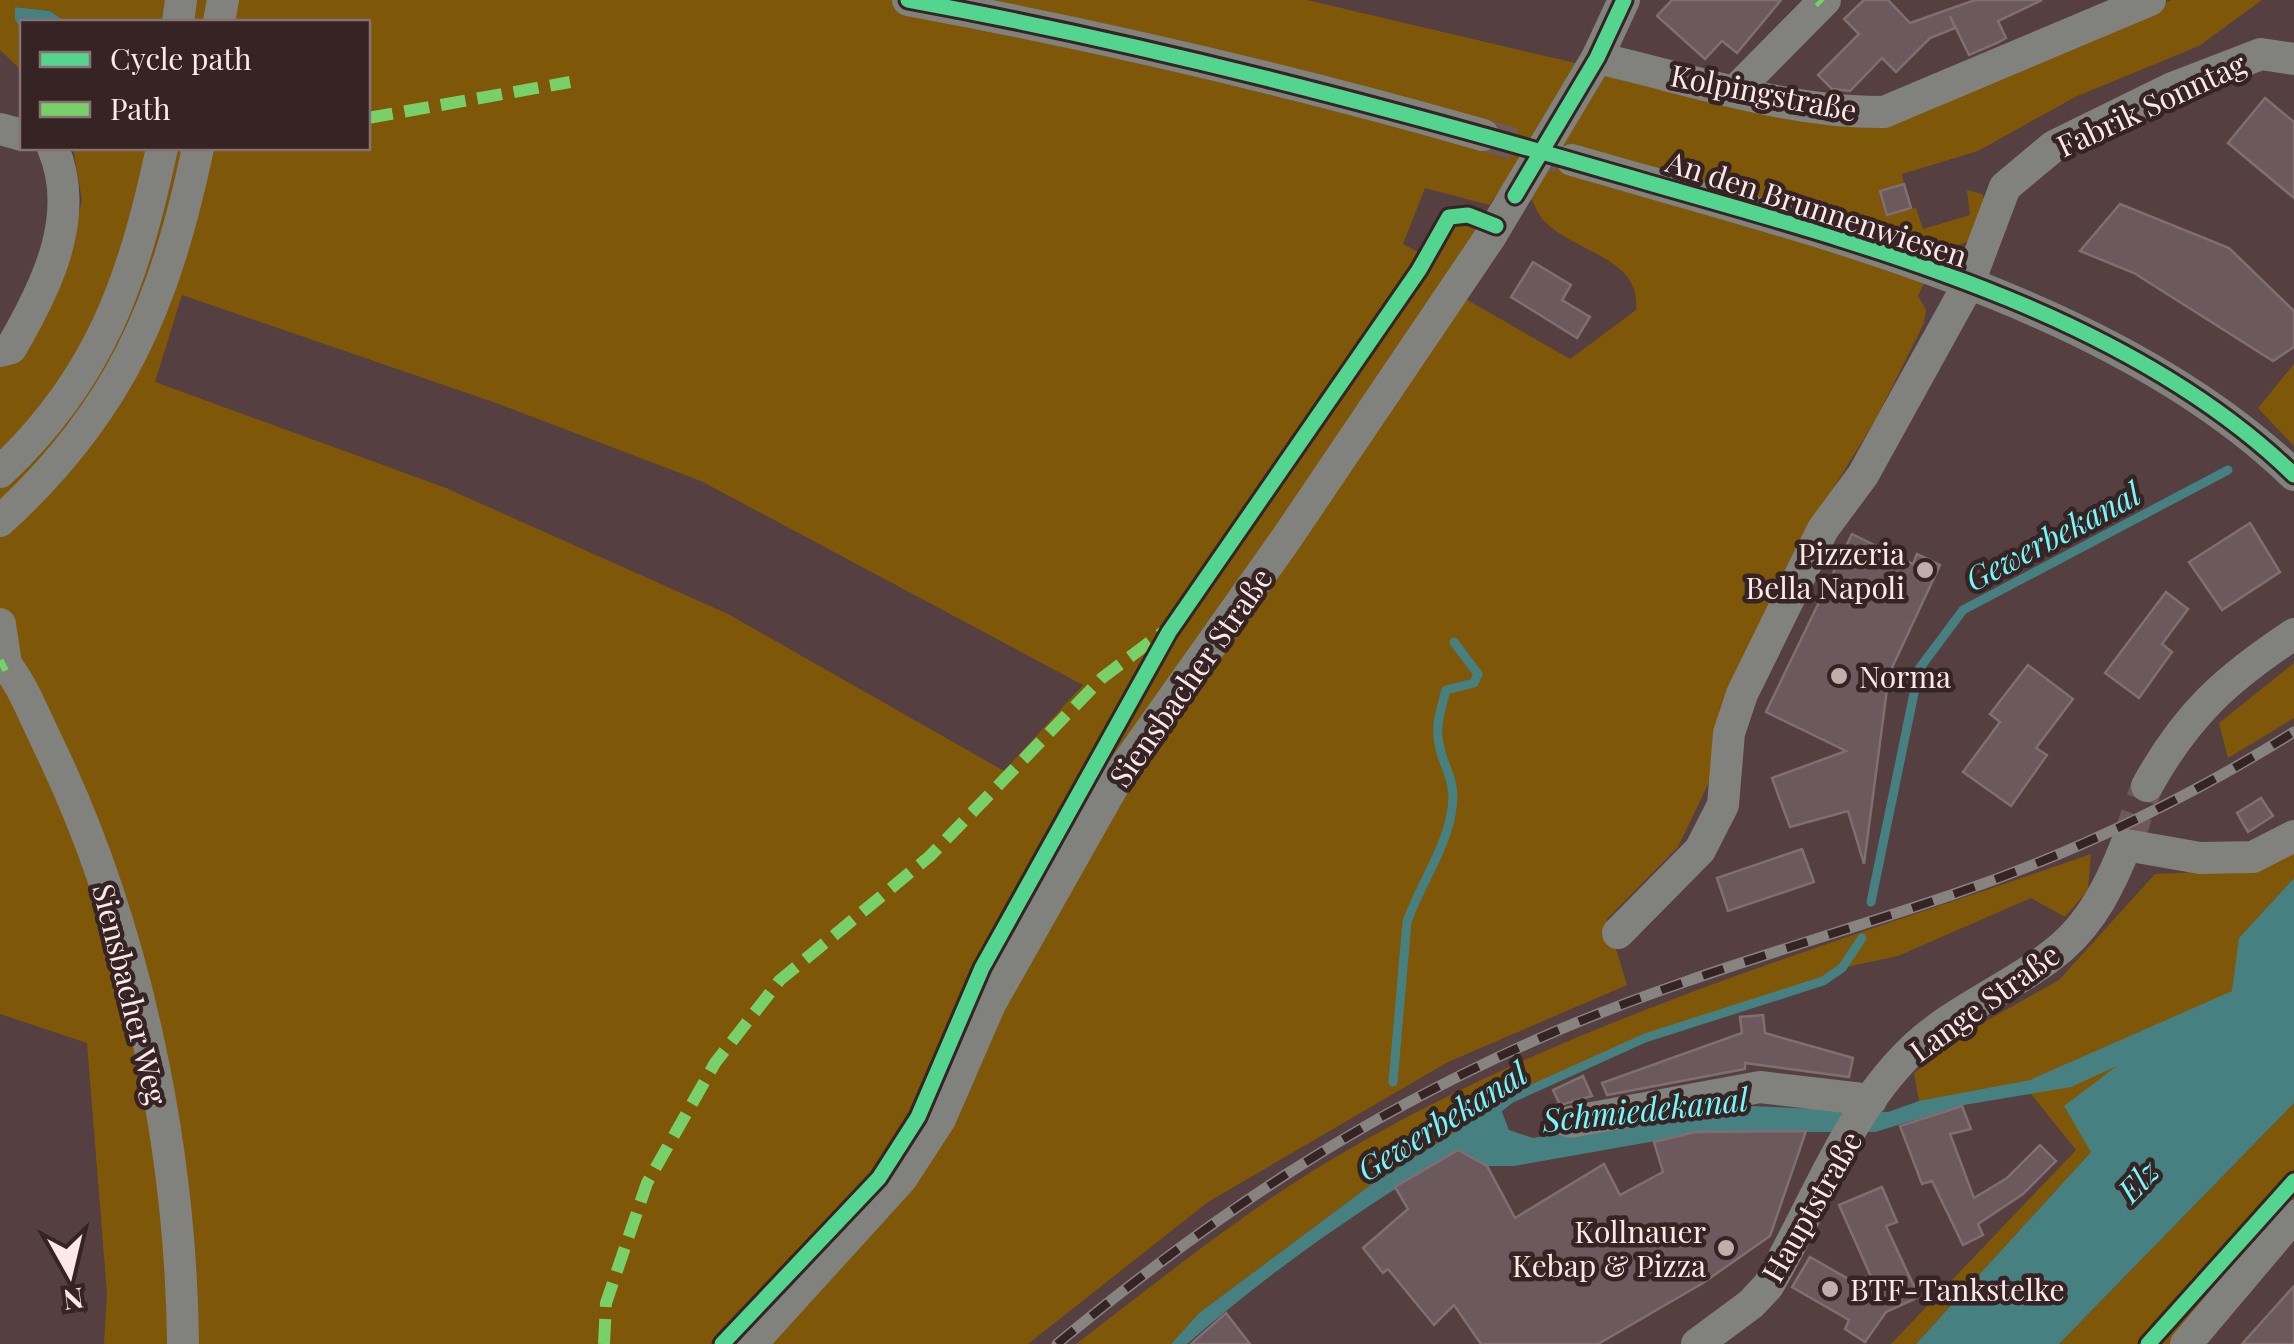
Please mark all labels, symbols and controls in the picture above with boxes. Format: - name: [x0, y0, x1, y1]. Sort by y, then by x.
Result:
- legend: [20, 20, 370, 150]
- text: Cycle path: [110, 38, 252, 78]
- street label: Fabrik Sonntag: [2050, 43, 2252, 165]
- street label: Kolpingstraße: [1667, 54, 1861, 130]
- text: Path: [110, 88, 171, 128]
- street label: An den Brunnenwiesen: [1661, 140, 1972, 276]
- water label: Gewerbekanal: [1957, 470, 2148, 599]
- place label: Pizzeria Bella Napoli: [1745, 533, 1905, 607]
- marker: Pizzeria Bella Napoli: [1914, 559, 1936, 581]
- street label: Siensbacher Straße: [1099, 560, 1281, 794]
- place label: Norma: [1859, 656, 1951, 696]
- marker: Norma: [1828, 665, 1850, 687]
- street label: Siensbacher Weg: [84, 880, 178, 1109]
- street label: Lange Straße: [1901, 934, 2067, 1070]
- water label: Gewerbekanal: [1348, 1050, 1535, 1189]
- water label: Schmiedekanal: [1539, 1076, 1751, 1140]
- street label: Hauptstraße: [1752, 1123, 1870, 1289]
- water label: Elz: [2105, 1148, 2168, 1212]
- place label: Kollnauer Kebap & Pizza: [1512, 1211, 1706, 1285]
- north arrow: [20, 1224, 120, 1324]
- marker: Kollnauer Kebap & Pizza: [1715, 1237, 1737, 1259]
- place label: BTF-Tankstelke: [1850, 1269, 2065, 1309]
- marker: BTF-Tankstelke: [1819, 1278, 1841, 1300]
- text: N: [61, 1281, 86, 1320]

